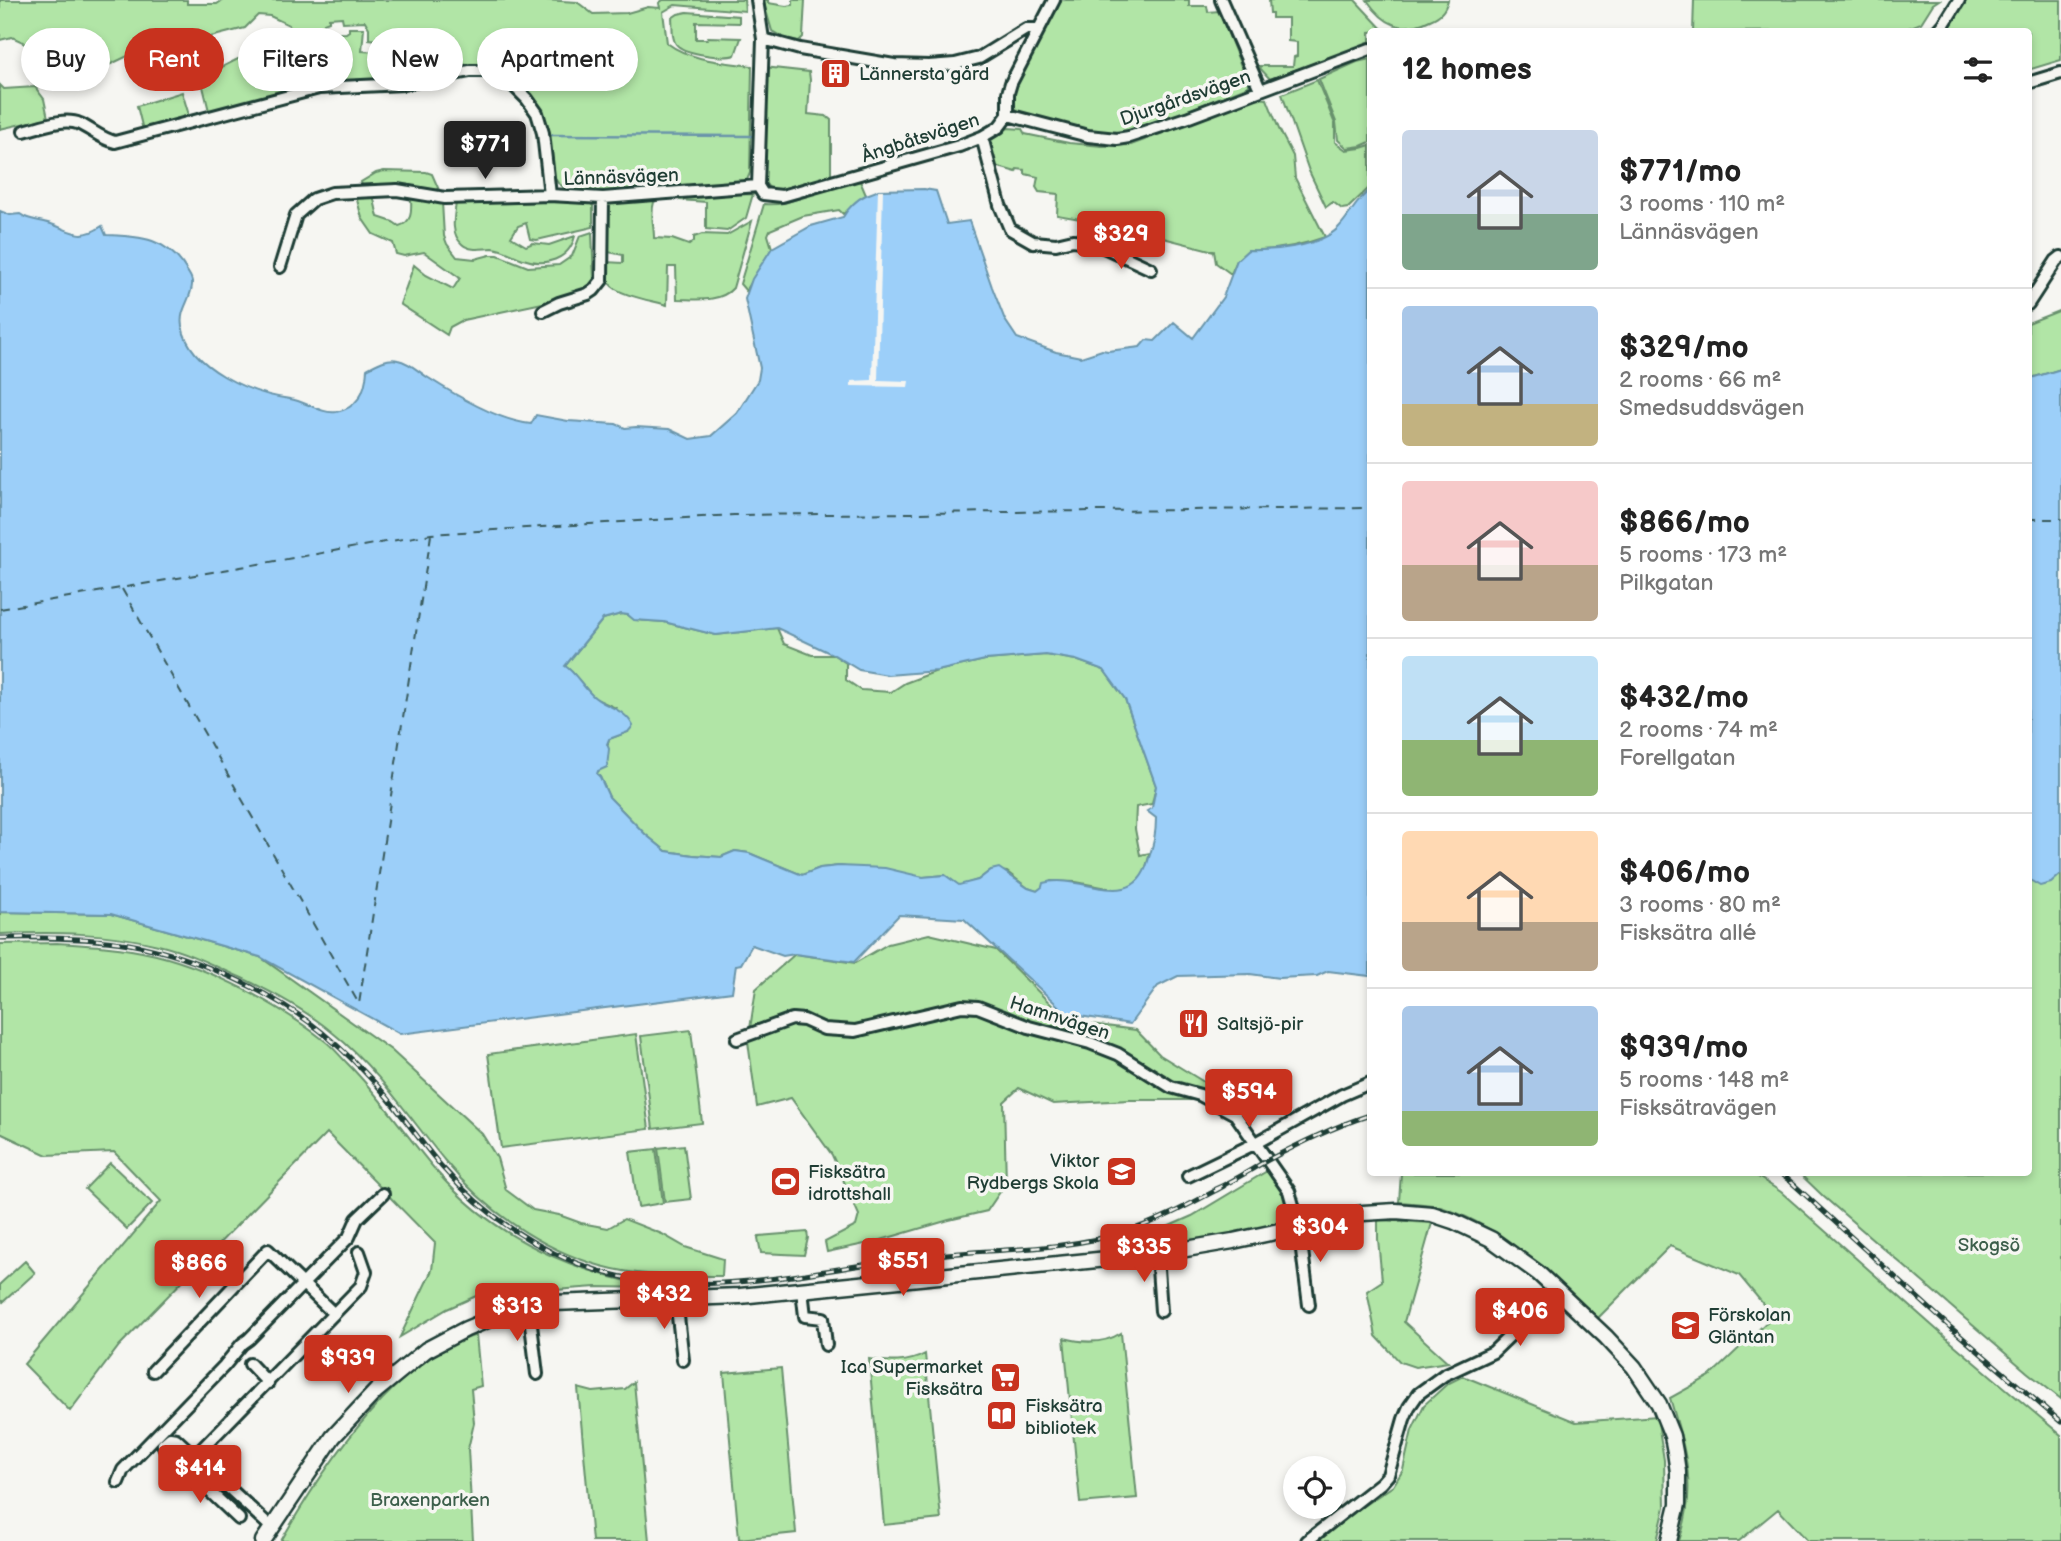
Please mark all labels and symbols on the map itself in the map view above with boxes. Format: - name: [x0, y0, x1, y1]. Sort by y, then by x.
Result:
- building icon: Lännersta gård: [819, 56, 853, 90]
- place label: Lännersta gård: [859, 63, 989, 86]
- street label: Djurgårdsvägen: [1117, 65, 1254, 132]
- street label: Ångbåtsvägen: [859, 109, 982, 168]
- pin: $771: [444, 122, 526, 181]
- street label: Lännäsvägen: [563, 164, 679, 191]
- pin: $329: [1080, 212, 1162, 271]
- street label: Hamnvägen: [1007, 991, 1112, 1045]
- restaurant icon: Saltsjö-pir: [1177, 1006, 1211, 1040]
- place label: Saltsjö-pir: [1217, 1013, 1304, 1036]
- pin: $594: [1208, 1070, 1290, 1129]
- place label: Viktor Rydbergs Skola: [967, 1150, 1100, 1195]
- school or university icon: Viktor Rydbergs Skola: [1105, 1154, 1139, 1188]
- place label: Fisksätra idrottshall: [808, 1161, 891, 1206]
- sports icon: Fisksätra idrottshall: [768, 1165, 802, 1199]
- pin: $304: [1279, 1204, 1361, 1264]
- pin: $335: [1103, 1224, 1185, 1284]
- park label: Skogsö: [1958, 1234, 2020, 1257]
- pin: $551: [862, 1238, 944, 1298]
- pin: $866: [158, 1240, 240, 1300]
- pin: $432: [623, 1272, 705, 1331]
- pin: $313: [476, 1284, 558, 1343]
- pin: $406: [1479, 1288, 1561, 1348]
- place label: Förskolan Gläntan: [1708, 1304, 1791, 1349]
- school or university icon: Förskolan Gläntan: [1668, 1308, 1702, 1342]
- pin: $939: [307, 1336, 389, 1395]
- place label: Ica Supermarket Fisksätra: [841, 1356, 983, 1401]
- supermarket icon: Ica Supermarket Fisksätra: [989, 1360, 1023, 1394]
- place label: Fisksätra bibliotek: [1025, 1395, 1103, 1440]
- library icon: Fisksätra bibliotek: [985, 1399, 1019, 1433]
- pin: $414: [159, 1446, 241, 1505]
- park label: Braxenparken: [370, 1489, 490, 1512]

